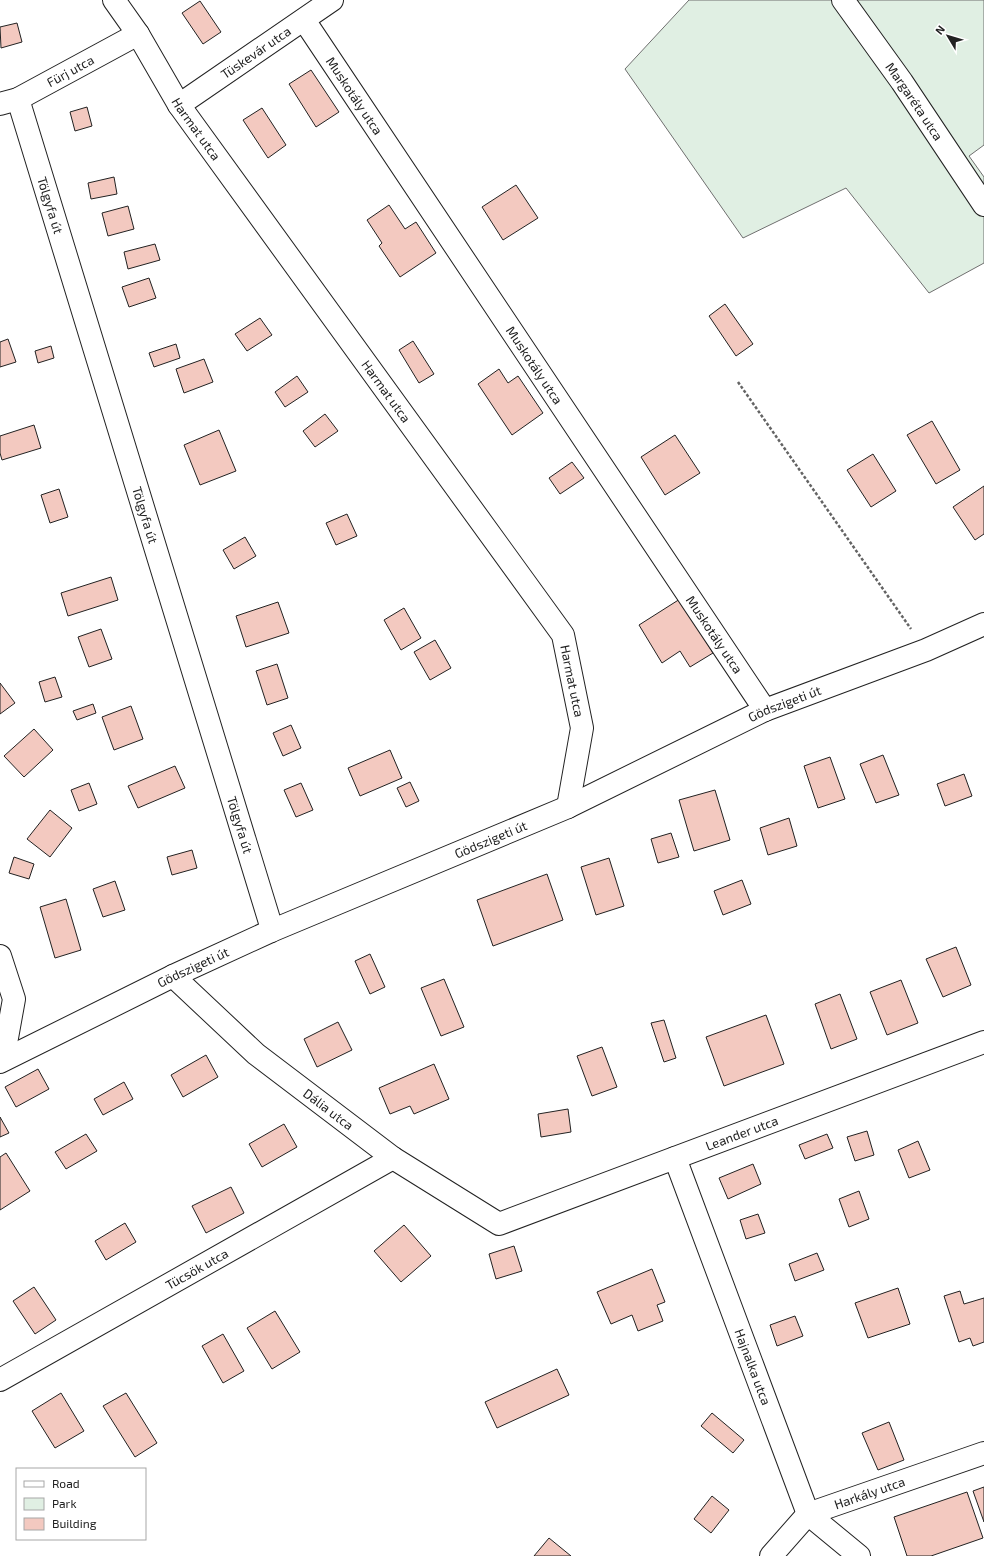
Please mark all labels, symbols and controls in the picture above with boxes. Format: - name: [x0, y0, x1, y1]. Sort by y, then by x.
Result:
- north arrow: [928, 16, 968, 56]
- text: N: [932, 22, 947, 37]
- street label: Tüskevár utca: [218, 23, 294, 82]
- street label: Fürj utca: [44, 51, 97, 90]
- street label: Muskotály utca: [323, 54, 386, 138]
- street label: Margaréta utca: [882, 59, 947, 143]
- street label: Harmat utca: [168, 95, 224, 163]
- street label: Tölgyfa út: [34, 175, 67, 236]
- street label: Muskotály utca: [503, 323, 566, 407]
- street label: Harmat utca: [358, 357, 414, 426]
- street label: Tölgyfa út: [129, 484, 162, 546]
- street label: Muskotály utca: [683, 592, 746, 676]
- street label: Harmat utca: [557, 643, 588, 718]
- street label: Gödszigeti út: [745, 682, 823, 725]
- street label: Tölgyfa út: [224, 794, 256, 855]
- street label: Gödszigeti út: [452, 817, 529, 862]
- street label: Gödszigeti út: [154, 944, 231, 991]
- street label: Dália utca: [300, 1085, 357, 1133]
- street label: Leander utca: [703, 1112, 780, 1154]
- street label: Tücsök utca: [163, 1245, 231, 1293]
- street label: Hajnalka utca: [732, 1327, 775, 1407]
- legend: [16, 1468, 146, 1540]
- street label: Harkály utca: [832, 1473, 907, 1512]
- text: Road: [52, 1476, 80, 1490]
- text: Park: [52, 1496, 77, 1510]
- text: Building: [52, 1516, 97, 1530]

